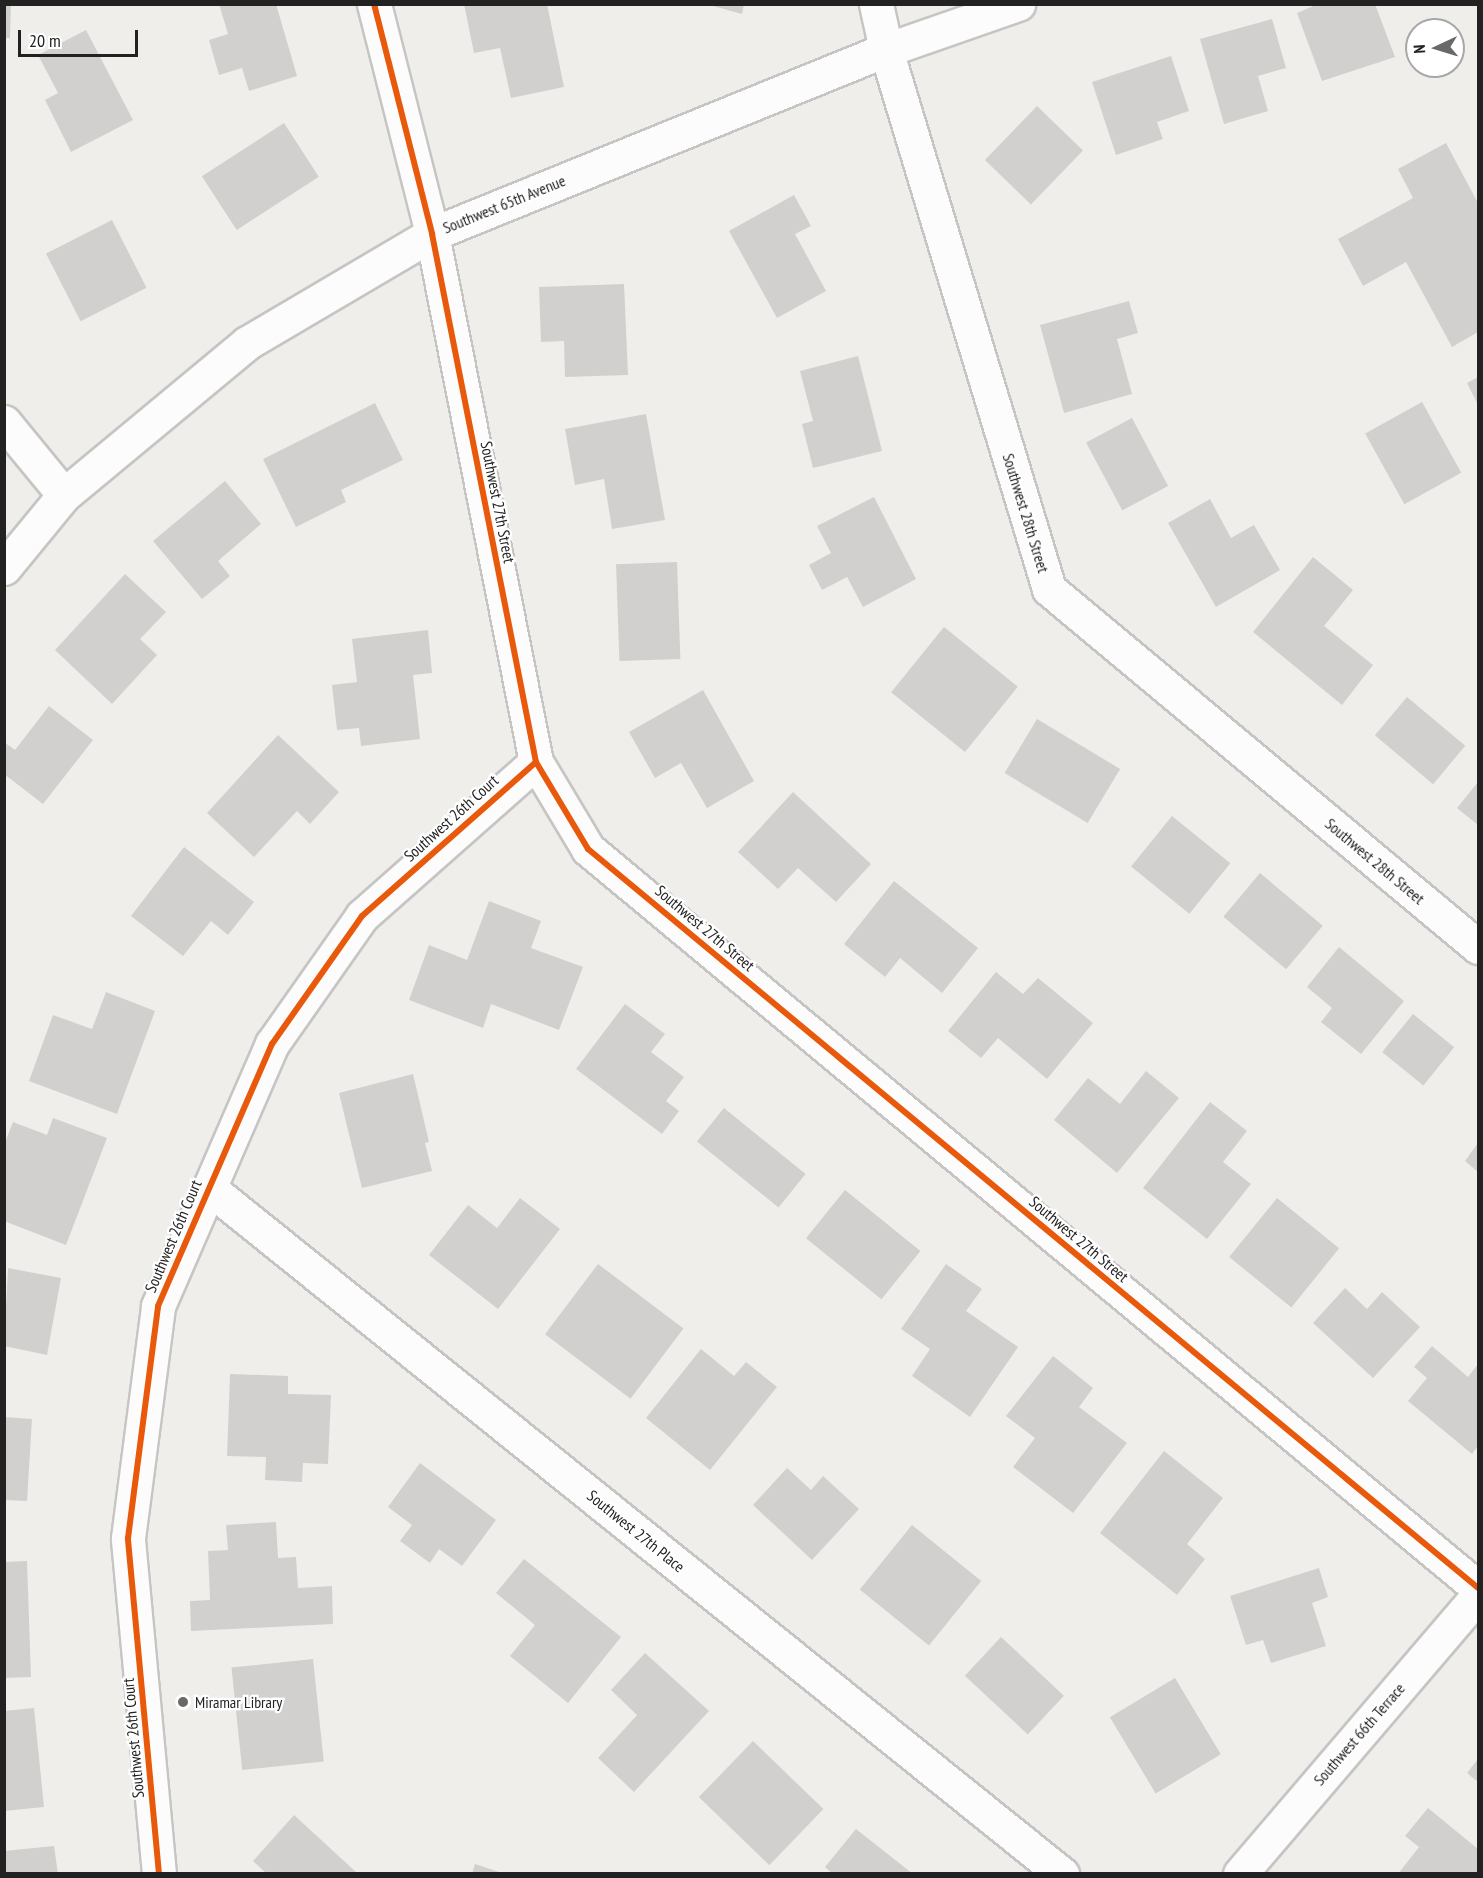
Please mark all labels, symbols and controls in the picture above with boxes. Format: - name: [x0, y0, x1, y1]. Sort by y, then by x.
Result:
- scale bar: [21, 18, 141, 56]
- north arrow: [1405, 18, 1465, 78]
- text: 20 m: [29, 29, 61, 52]
- text: N: [1409, 44, 1429, 54]
- street label: Southwest 65th Avenue: [440, 171, 568, 237]
- street label: Southwest 27th Street: [477, 440, 519, 564]
- street label: Southwest 28th Street: [999, 451, 1053, 575]
- street label: Southwest 26th Court: [400, 771, 502, 865]
- street label: Southwest 28th Street: [1321, 814, 1429, 908]
- street label: Southwest 27th Street: [652, 881, 758, 975]
- street label: Southwest 26th Court: [141, 1177, 205, 1295]
- street label: Southwest 27th Street: [1026, 1192, 1132, 1286]
- street label: Southwest 27th Place: [583, 1486, 689, 1576]
- street label: Southwest 26th Court: [118, 1677, 148, 1799]
- street label: Southwest 66th Terrace: [1309, 1679, 1409, 1789]
- place label: Miramar Library: [195, 1692, 282, 1712]
- marker: Miramar Library: [176, 1695, 190, 1709]

